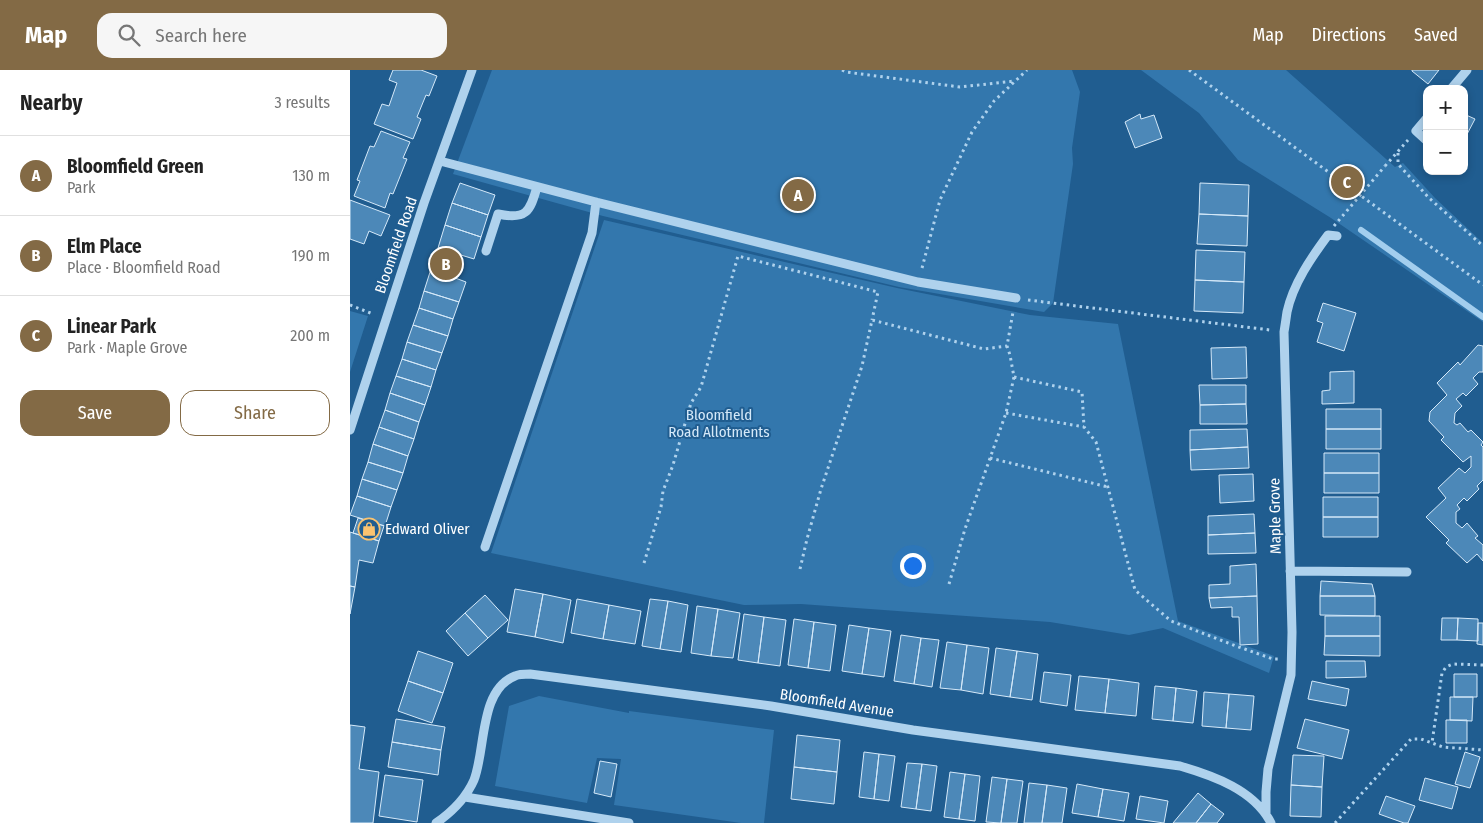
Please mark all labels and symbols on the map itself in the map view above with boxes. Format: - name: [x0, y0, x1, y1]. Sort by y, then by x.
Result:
- pin: C: [1331, 163, 1363, 201]
- pin: A: [782, 176, 814, 214]
- street label: Bloomfield Road: [371, 194, 421, 296]
- pin: B: [430, 245, 462, 283]
- park label: Bloomfield Road Allotments: [668, 406, 770, 441]
- street label: Maple Grove: [1265, 478, 1285, 554]
- shop icon: Edward Oliver: [357, 517, 381, 541]
- place label: Edward Oliver: [385, 520, 470, 538]
- your location: [900, 553, 926, 579]
- street label: Bloomfield Avenue: [779, 685, 895, 721]

